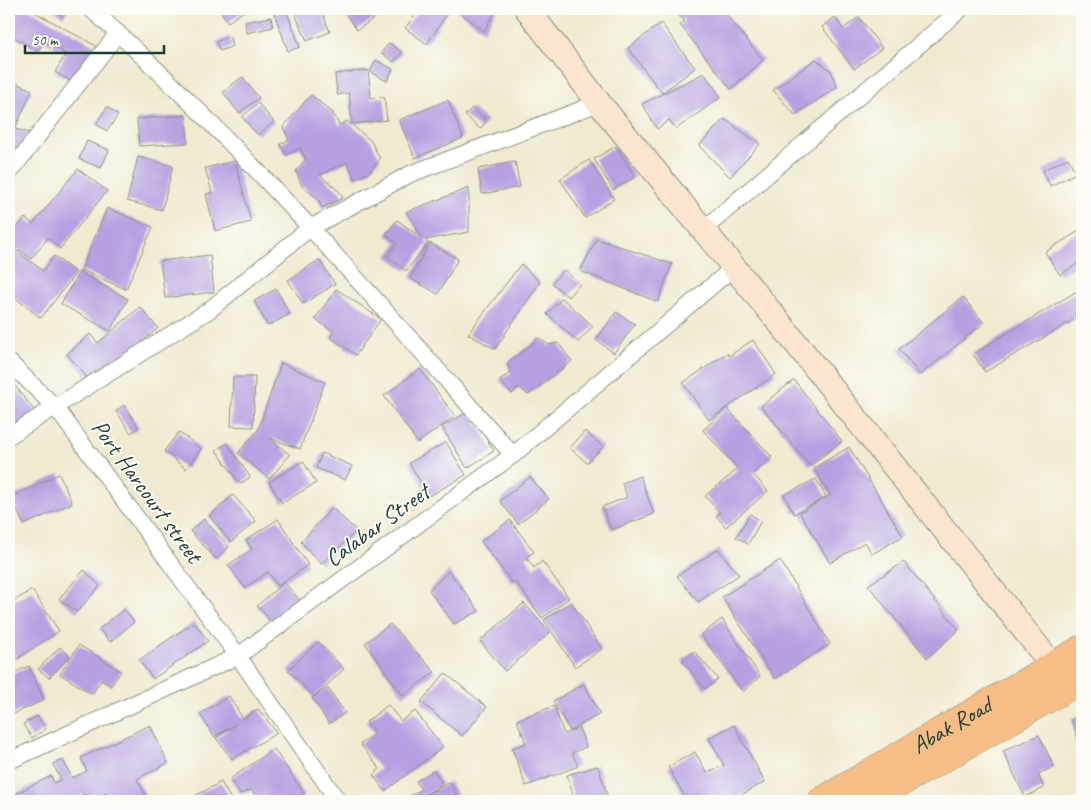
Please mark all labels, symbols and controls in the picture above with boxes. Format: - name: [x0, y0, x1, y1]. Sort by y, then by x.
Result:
- scale bar: [25, 22, 164, 54]
- text: 50 m: [32, 31, 59, 50]
- street label: Port Harcourt street: [85, 414, 210, 570]
- street label: Calabar Street: [319, 475, 438, 573]
- street label: Abak Road: [906, 688, 1000, 760]

